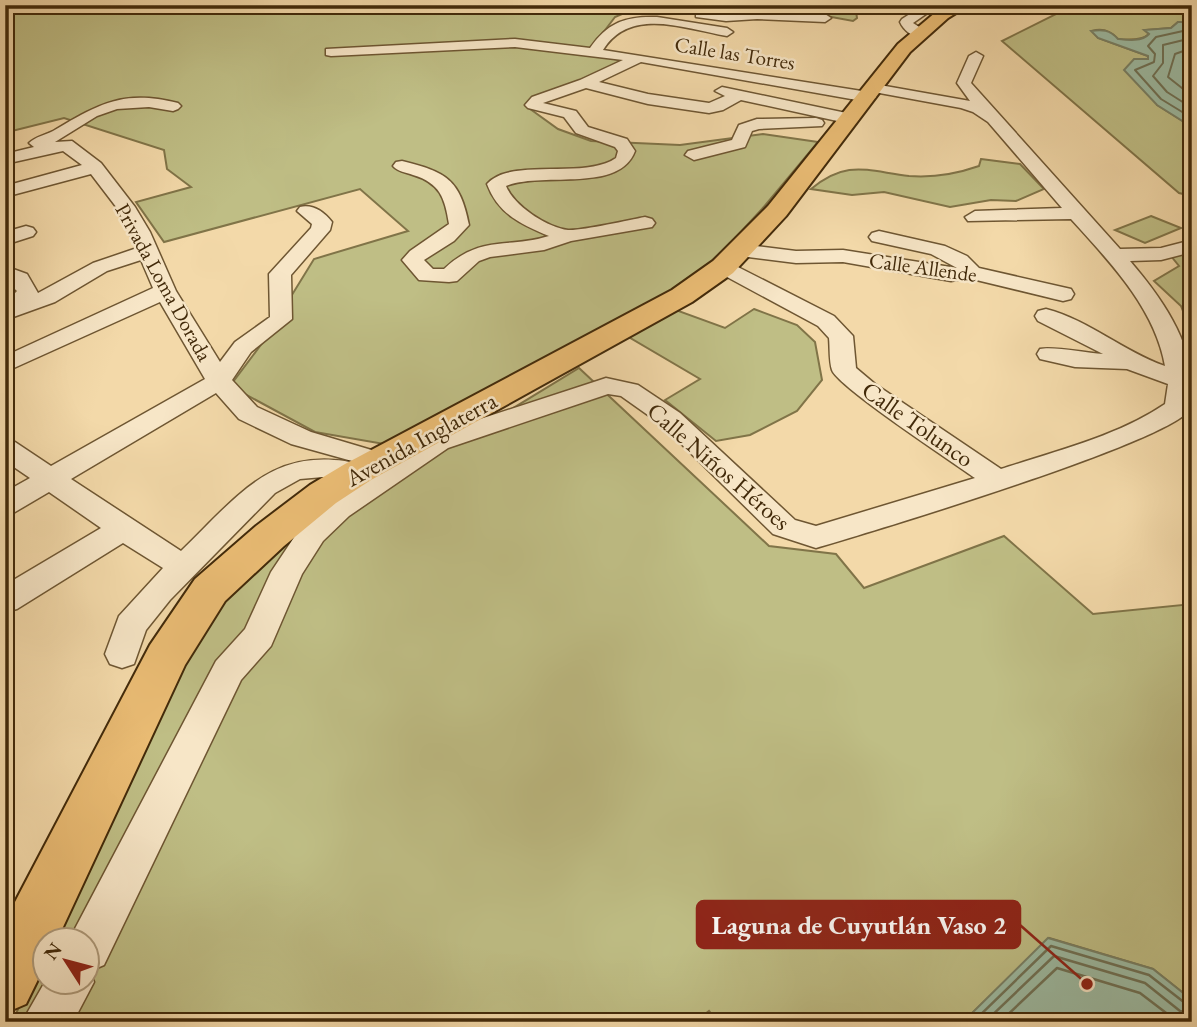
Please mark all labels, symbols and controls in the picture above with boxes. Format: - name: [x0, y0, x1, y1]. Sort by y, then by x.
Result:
- street label: Calle las Torres: [673, 30, 797, 76]
- street label: Privada Loma Dorada: [109, 198, 219, 366]
- street label: Calle Allende: [867, 246, 979, 288]
- street label: Calle Tolunco: [856, 374, 980, 474]
- street label: Avenida Inglaterra: [339, 384, 503, 494]
- street label: Calle Niños Héroes: [641, 395, 797, 537]
- callout: Laguna de Cuyutlán Vaso 2: [697, 901, 1020, 948]
- text: Laguna de Cuyutlán Vaso 2: [711, 908, 1007, 942]
- north arrow: [32, 926, 102, 996]
- text: N: [38, 937, 68, 965]

